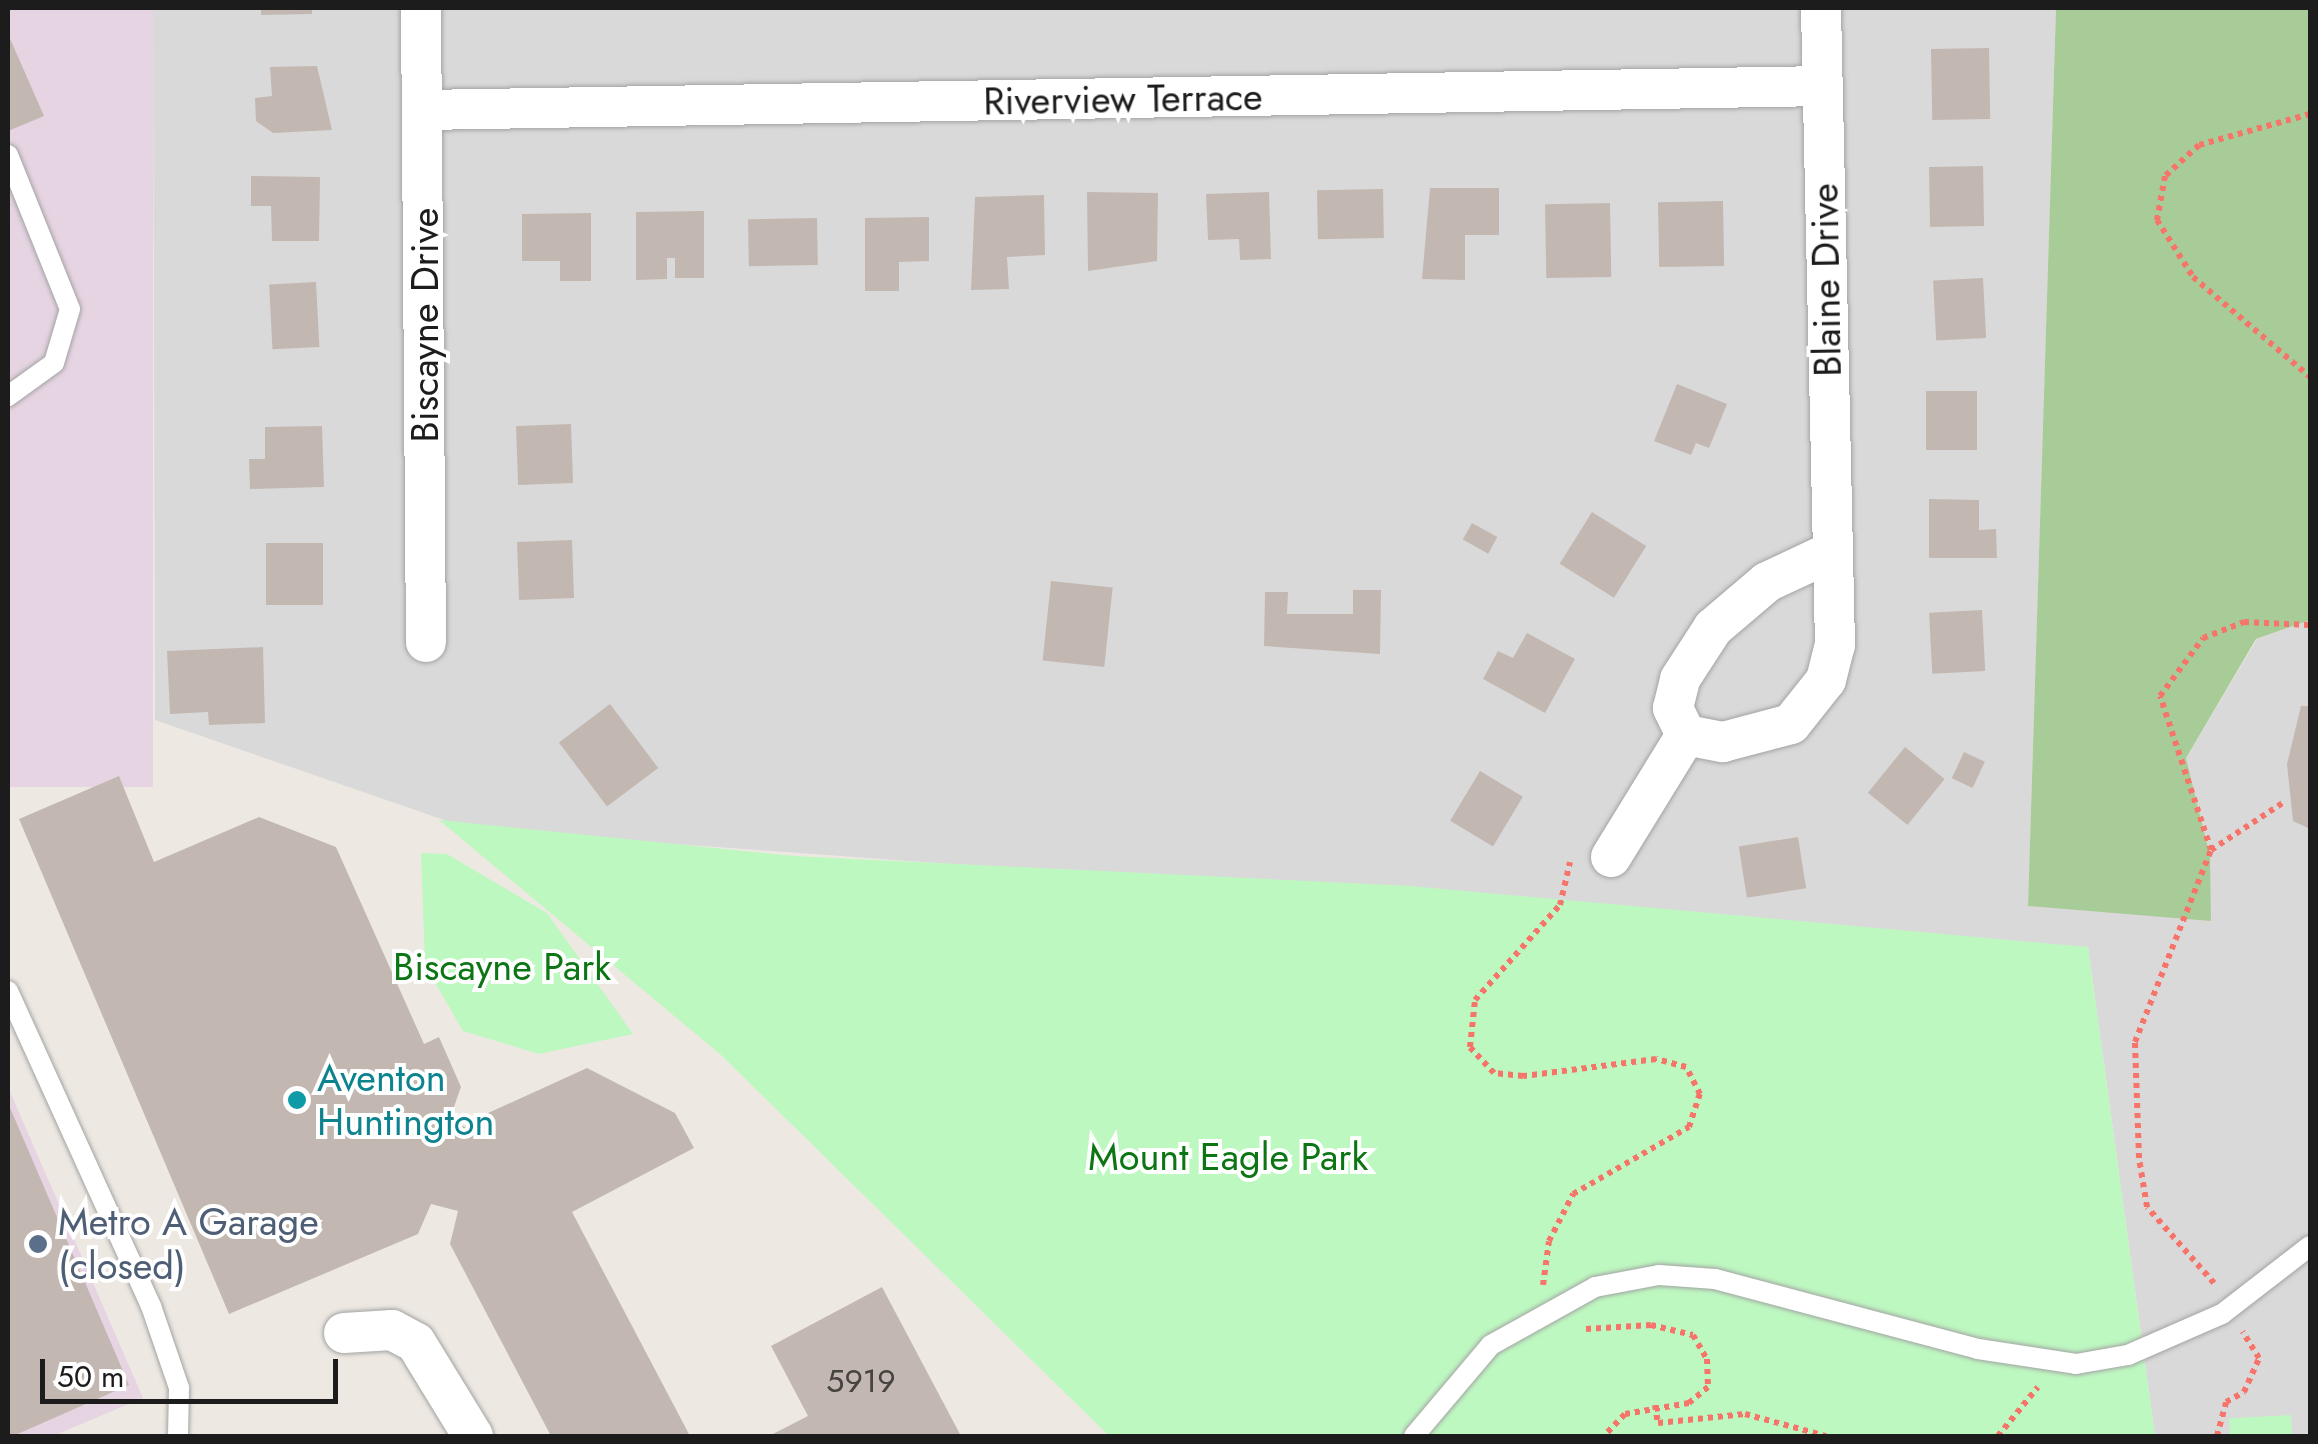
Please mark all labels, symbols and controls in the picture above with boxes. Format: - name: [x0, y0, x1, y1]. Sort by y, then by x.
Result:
- street label: Riverview Terrace: [983, 74, 1263, 124]
- street label: Blaine Drive: [1802, 183, 1850, 377]
- street label: Biscayne Drive: [402, 208, 448, 442]
- park label: Biscayne Park: [393, 944, 611, 990]
- place label: Aventon Huntington: [317, 1055, 494, 1144]
- marker: Aventon Huntington: [286, 1089, 308, 1111]
- park label: Mount Eagle Park: [1088, 1134, 1368, 1180]
- place label: Metro A Garage (closed): [58, 1199, 319, 1288]
- marker: Metro A Garage (closed): [27, 1233, 49, 1255]
- scale bar: [45, 1339, 342, 1401]
- text: 50 m: [57, 1355, 124, 1398]
- house number: 5919: [826, 1362, 896, 1400]

